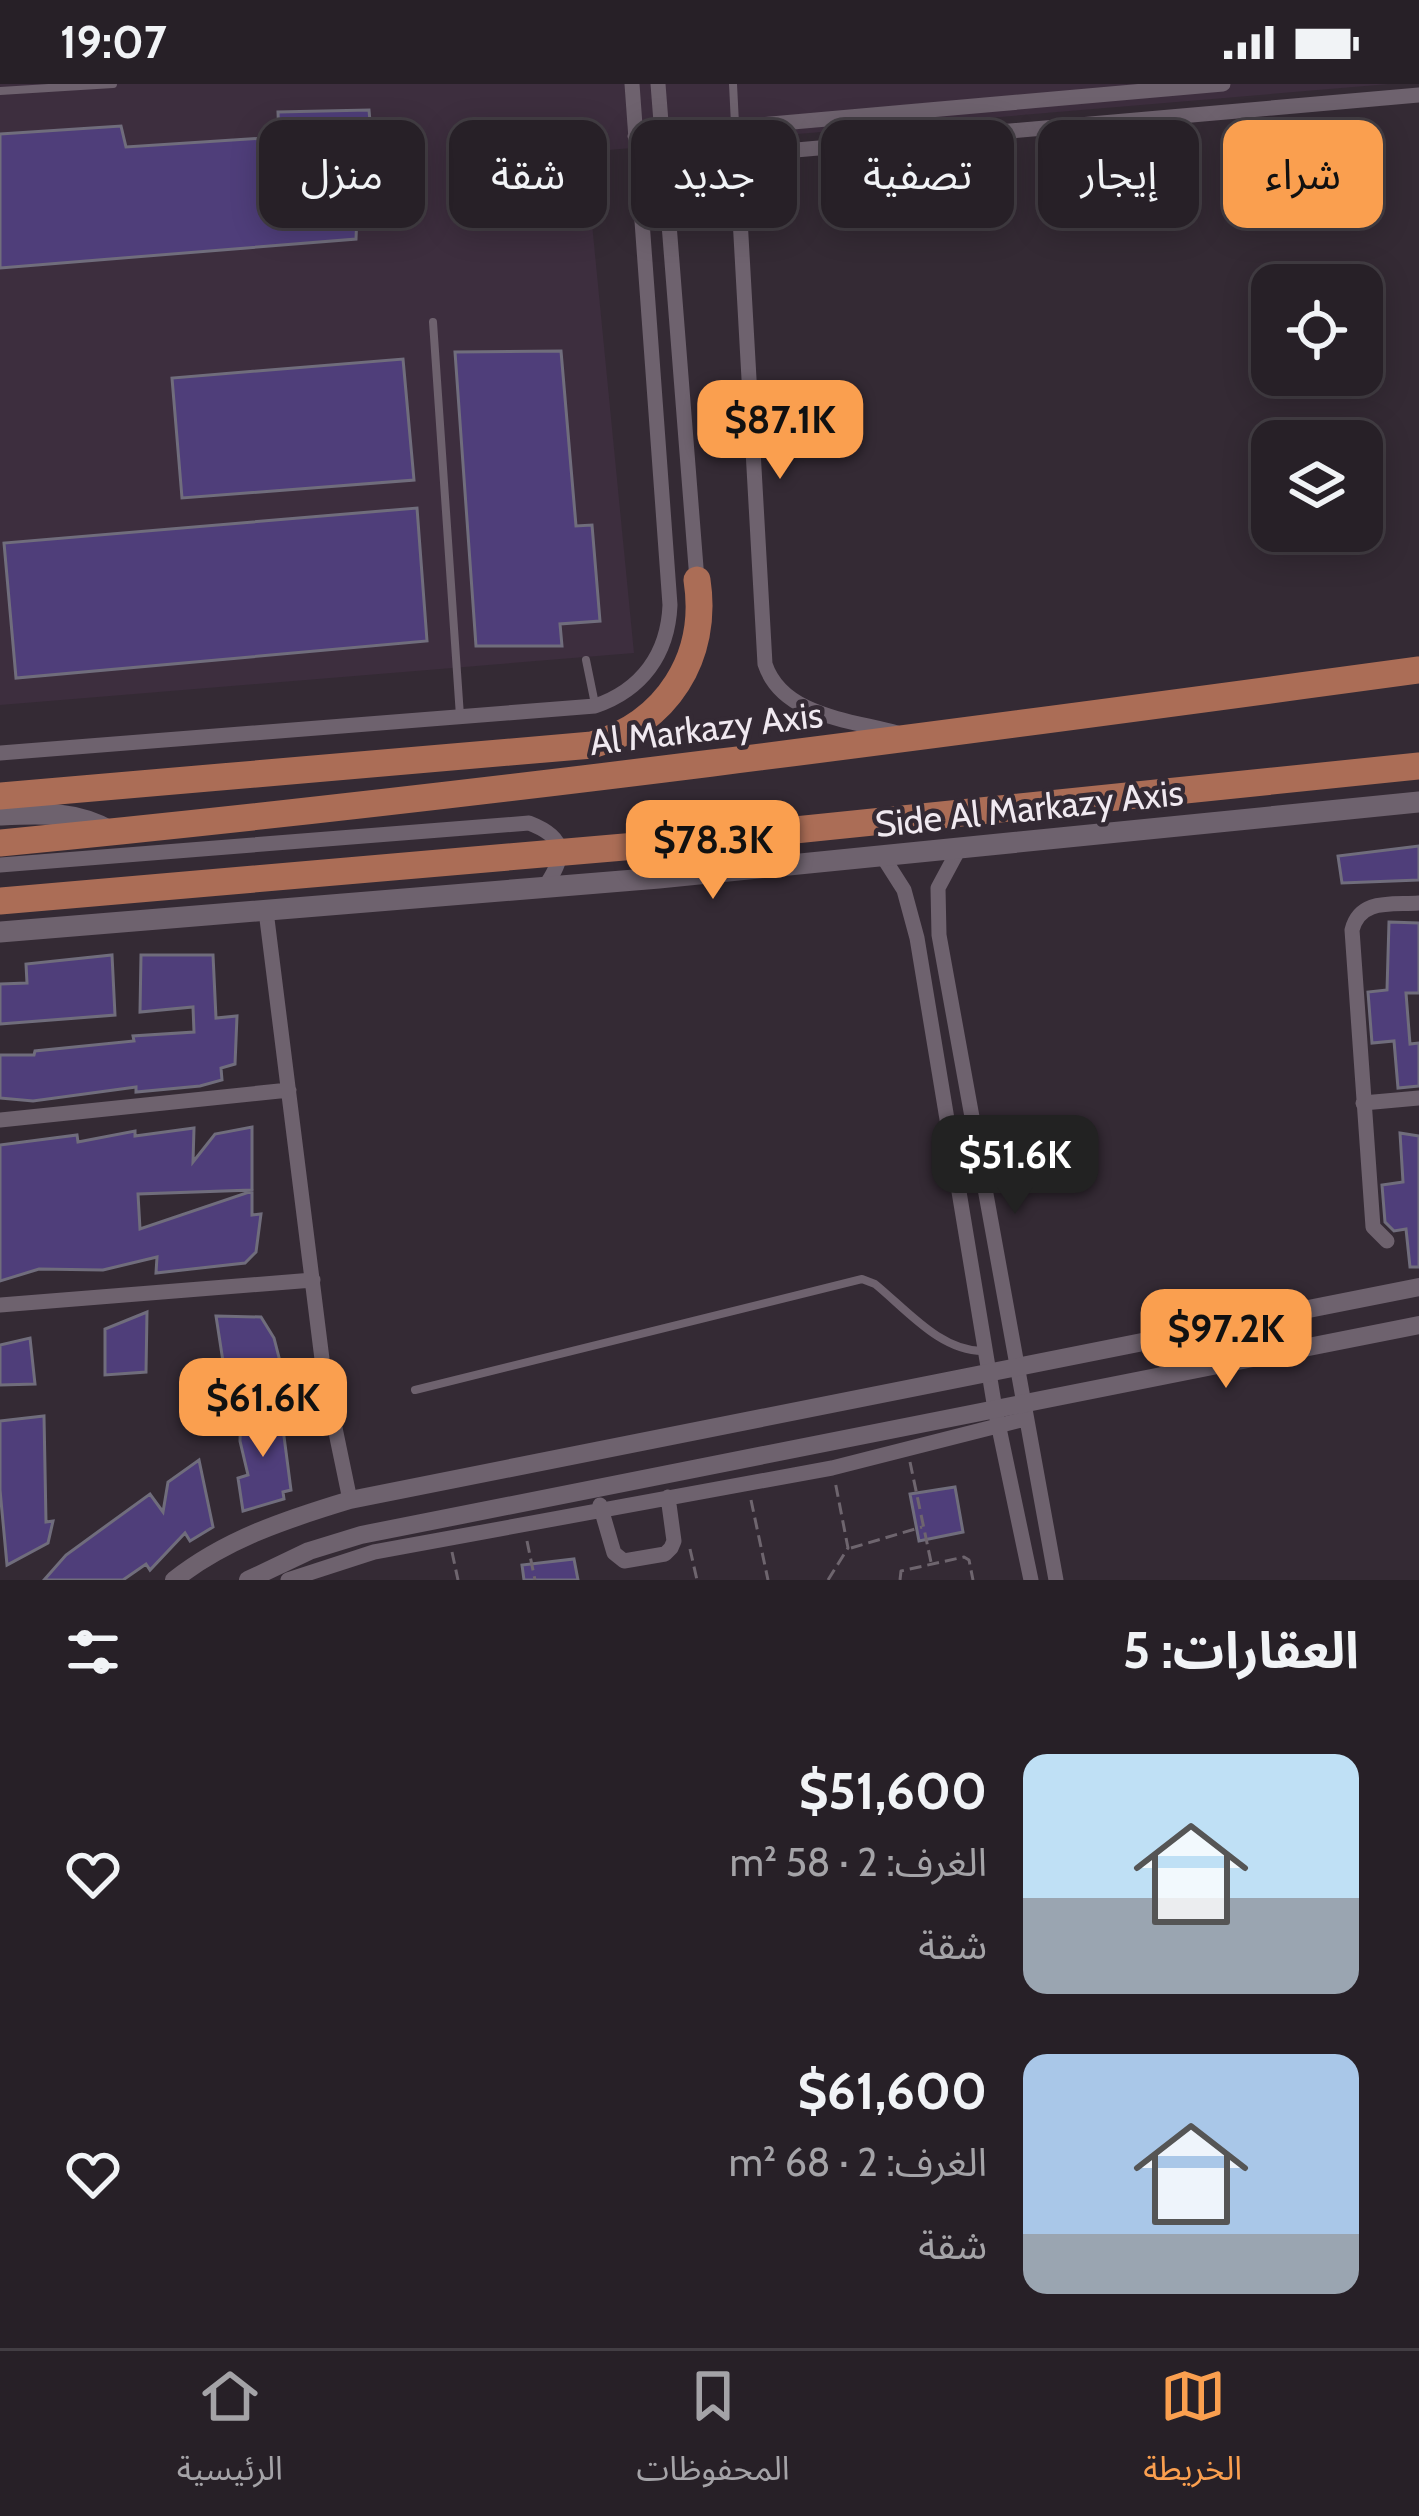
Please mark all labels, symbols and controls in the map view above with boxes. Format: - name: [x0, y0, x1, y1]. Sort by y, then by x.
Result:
- text: 19:07: [60, 15, 167, 69]
- chip: منزل: [259, 120, 425, 228]
- chip: شقة: [449, 120, 607, 228]
- chip: جديد: [631, 120, 797, 228]
- chip: تصفية: [821, 120, 1014, 228]
- chip: إيجار: [1038, 120, 1199, 228]
- chip: شراء: [1223, 120, 1383, 228]
- map controls: [1251, 264, 1383, 552]
- button: locate: [1251, 264, 1383, 396]
- pin: $87.1K: [682, 380, 878, 482]
- text: $87.1K: [724, 395, 836, 443]
- button: layers: [1251, 420, 1383, 552]
- street label: Al Markazy Axis: [587, 692, 825, 764]
- street label: Side Al Markazy Axis: [873, 770, 1185, 846]
- pin: $78.3K: [615, 800, 811, 902]
- text: $78.3K: [653, 815, 773, 863]
- pin: $51.6K: [917, 1115, 1113, 1217]
- text: $51.6K: [959, 1130, 1071, 1178]
- pin: $97.2K: [1128, 1289, 1324, 1391]
- text: $97.2K: [1168, 1304, 1284, 1352]
- pin: $61.6K: [165, 1358, 361, 1460]
- text: $61.6K: [206, 1373, 320, 1421]
- icon: filters: [60, 1619, 126, 1685]
- text: العقارات: 5: [1123, 1619, 1359, 1681]
- text: $51,600: [799, 1760, 987, 1822]
- icon: home: [1119, 1802, 1263, 1946]
- text: الغرف: 2 · 58 m²: [730, 1838, 987, 1886]
- icon: heart: [60, 1841, 126, 1907]
- text: شقة: [918, 1921, 987, 1969]
- text: $61,600: [797, 2060, 987, 2122]
- icon: home: [1119, 2102, 1263, 2246]
- text: الغرف: 2 · 68 m²: [729, 2138, 987, 2186]
- icon: heart: [60, 2141, 126, 2207]
- text: شقة: [918, 2221, 987, 2269]
- tab: الرئيسية: [177, 2363, 283, 2504]
- tab: المحفوظات: [637, 2363, 790, 2504]
- tab: الخريطة: [1143, 2363, 1242, 2504]

